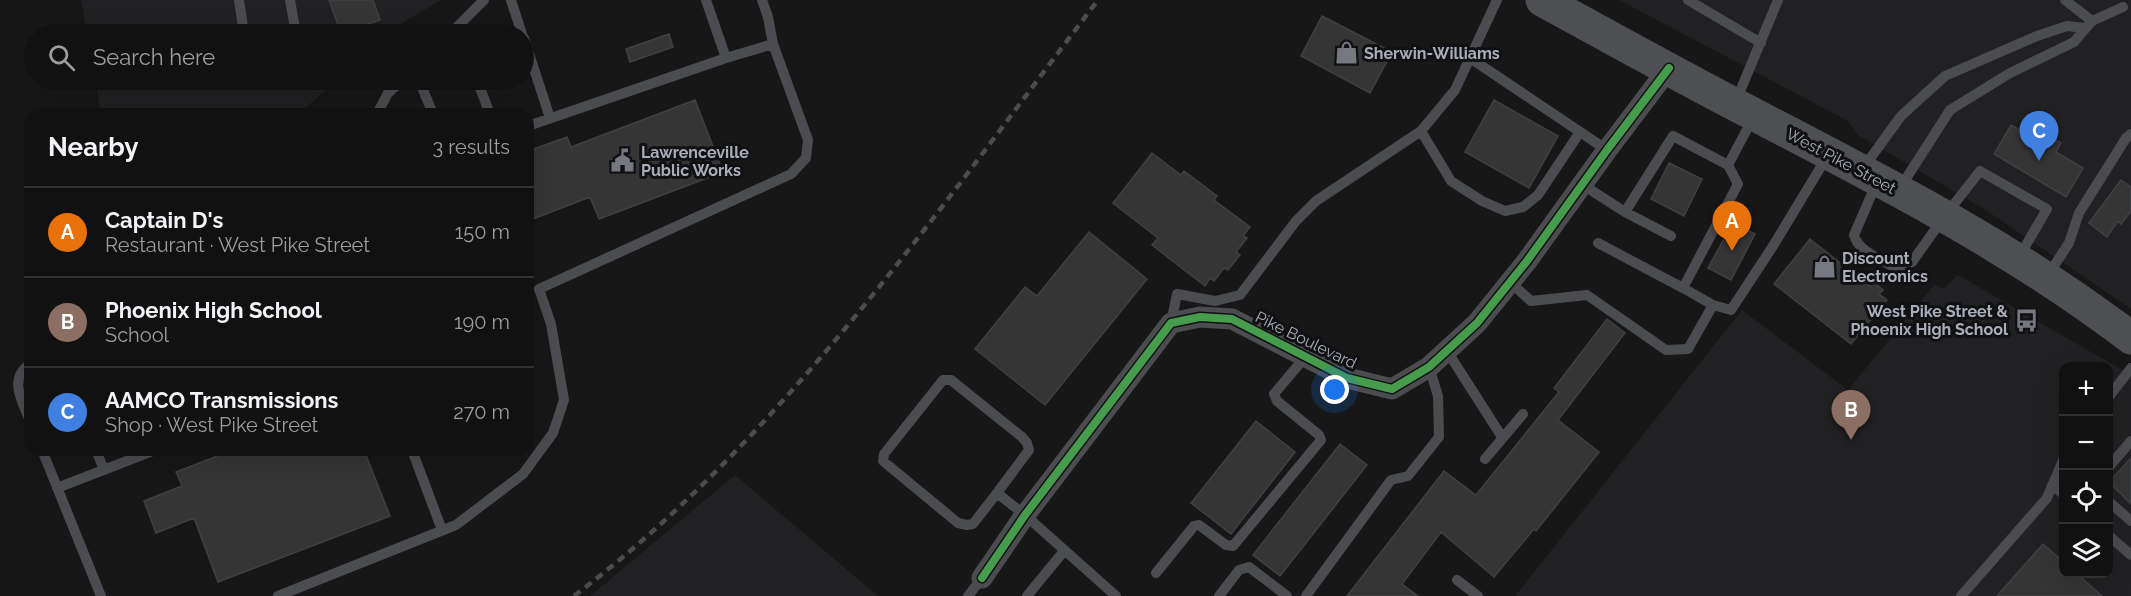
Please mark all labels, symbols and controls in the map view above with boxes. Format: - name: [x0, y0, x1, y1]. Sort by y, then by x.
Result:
- search box: [24, 24, 534, 90]
- shop icon: Sherwin-Williams: [1333, 40, 1359, 66]
- icon: search: [45, 41, 78, 74]
- text: Search here: [93, 44, 215, 70]
- place label: Sherwin-Williams: [1364, 44, 1500, 63]
- pin: C: [2020, 112, 2058, 161]
- street label: West Pike Street: [1783, 124, 1900, 198]
- text: Nearby: [48, 132, 138, 162]
- text: 3 results: [432, 135, 510, 159]
- place label: Lawrenceville Public Works: [641, 143, 749, 180]
- public building icon: Lawrenceville Public Works: [610, 148, 636, 174]
- pin: A: [1712, 202, 1752, 251]
- text: Captain D's: [105, 207, 223, 233]
- text: A: [61, 220, 74, 244]
- text: 150 m: [455, 220, 510, 244]
- text: Restaurant · West Pike Street: [105, 233, 370, 257]
- place label: Discount Electronics: [1842, 249, 1928, 286]
- shop icon: Discount Electronics: [1811, 254, 1837, 280]
- text: Phoenix High School: [105, 297, 322, 323]
- place label: West Pike Street & Phoenix High School: [1850, 302, 2009, 339]
- street label: Pike Boulevard: [1252, 307, 1360, 373]
- bus stop icon: West Pike Street & Phoenix High School: [2013, 307, 2039, 333]
- text: B: [61, 310, 74, 334]
- text: 190 m: [454, 310, 510, 334]
- text: School: [105, 323, 169, 347]
- map controls: [2059, 362, 2113, 578]
- button: +: [2059, 362, 2113, 416]
- your location: [1320, 375, 1349, 404]
- text: AAMCO Transmissions: [105, 387, 338, 413]
- pin: B: [1832, 390, 1870, 440]
- text: C: [61, 400, 74, 424]
- text: 270 m: [453, 400, 510, 424]
- text: Shop · West Pike Street: [105, 413, 318, 437]
- button: −: [2059, 416, 2113, 470]
- button: locate: [2059, 470, 2113, 524]
- button: layers: [2059, 524, 2113, 578]

